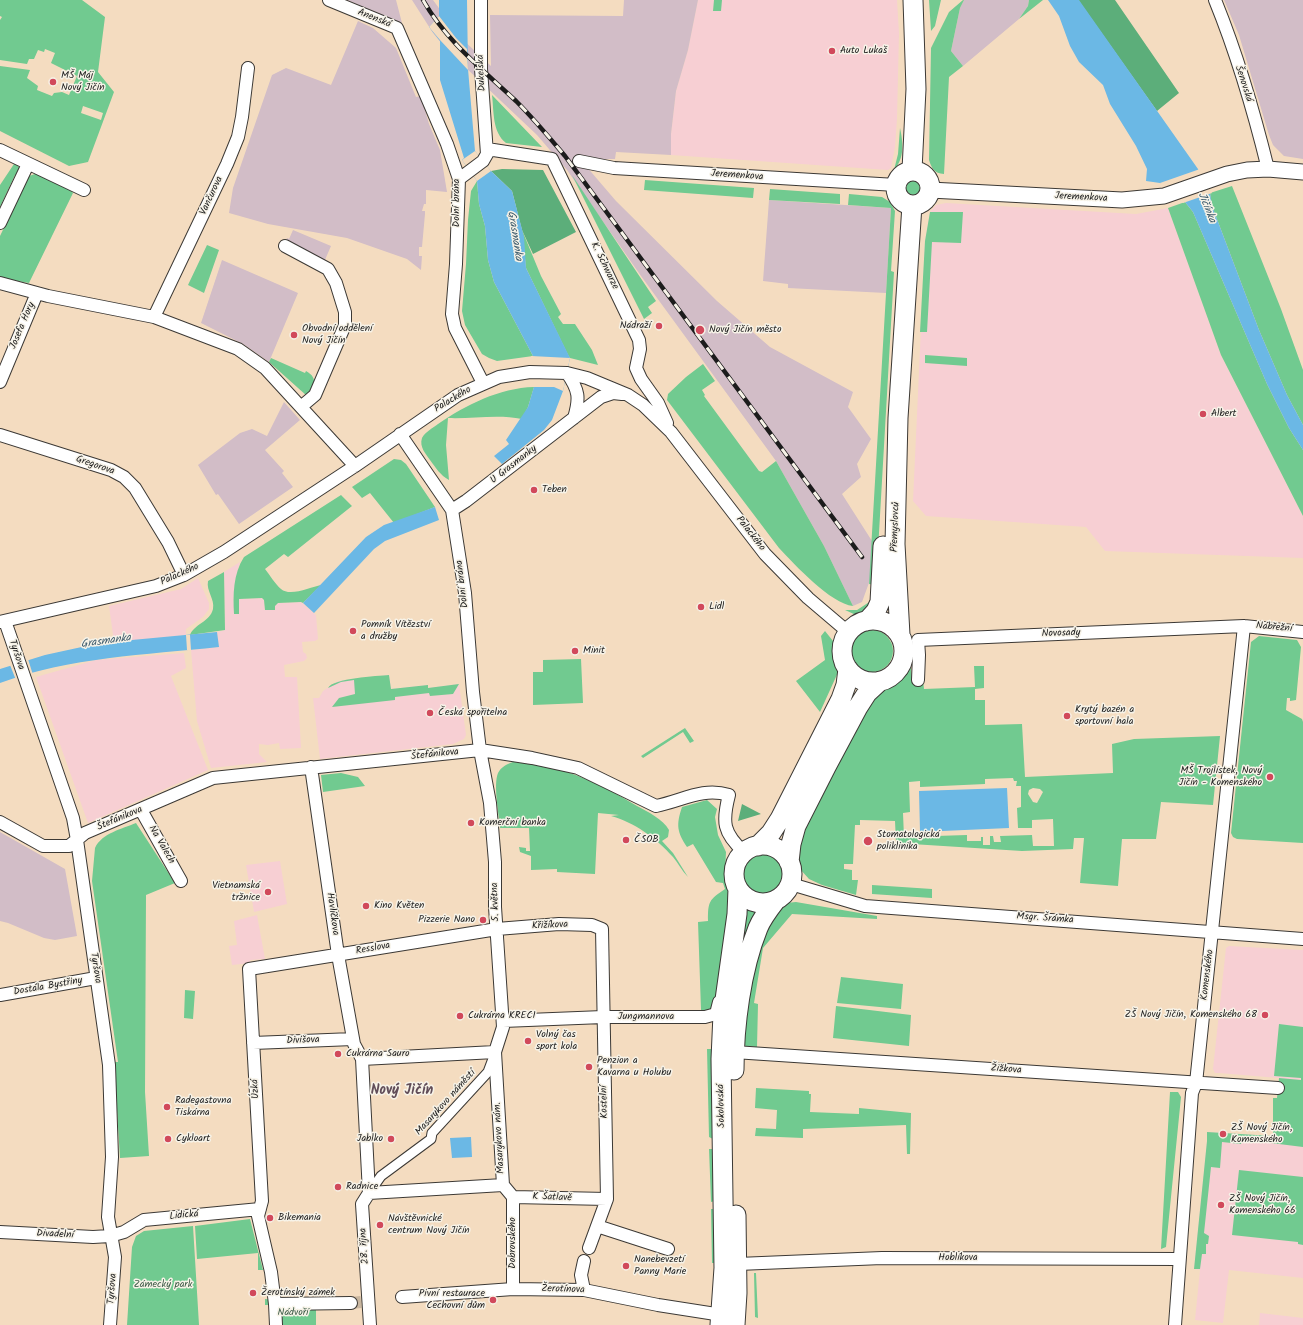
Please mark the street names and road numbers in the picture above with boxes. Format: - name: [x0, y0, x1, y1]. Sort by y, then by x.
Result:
- street label: Anenská: [356, 7, 392, 31]
- street label: Dukelská: [475, 54, 489, 92]
- street label: Šenovská: [1231, 64, 1255, 104]
- street label: Jeremenkova: [710, 168, 764, 184]
- street label: Vančurova: [198, 175, 226, 217]
- street label: Dolní brána: [451, 179, 463, 227]
- street label: Jeremenkova: [1054, 191, 1108, 205]
- street label: K. Schwarze: [587, 240, 621, 292]
- street label: Josefa Hory: [8, 301, 38, 351]
- street label: Palackého: [432, 384, 474, 416]
- street label: U Grasmanky: [488, 443, 540, 487]
- street label: Gregorova: [74, 454, 116, 478]
- street label: Přemyslovců: [889, 502, 903, 552]
- street label: Palackého: [733, 514, 767, 554]
- street label: Dolní brána: [454, 559, 472, 609]
- street label: Palackého: [159, 561, 201, 589]
- street label: Nábřežní: [1255, 620, 1293, 636]
- street label: Novosady: [1041, 627, 1081, 641]
- street label: Tyršova: [5, 638, 27, 672]
- street label: Štefánikova: [411, 747, 459, 763]
- street label: Štefánikova: [96, 804, 144, 834]
- street label: Na Valech: [145, 824, 177, 866]
- street label: 5. května: [489, 882, 503, 922]
- street label: Havlíčkova: [323, 892, 341, 936]
- street label: Msgr. Šrámka: [1016, 911, 1074, 927]
- street label: Křižíkova: [532, 919, 568, 933]
- street label: Resslova: [355, 940, 391, 958]
- street label: Komenského: [1199, 949, 1217, 1001]
- street label: Tyršova: [87, 952, 103, 984]
- street label: Dostála Bystřiny: [13, 975, 83, 999]
- street label: Jungmannova: [618, 1011, 674, 1023]
- street label: Divišova: [286, 1034, 320, 1048]
- street label: Žižkova: [990, 1063, 1022, 1077]
- street label: Masarykovo náměstí: [413, 1068, 479, 1138]
- street label: Úzká: [249, 1079, 263, 1099]
- street label: Sokolovská: [716, 1084, 728, 1128]
- street label: Kostelní: [599, 1085, 611, 1119]
- street label: Masarykovo nám.: [492, 1102, 508, 1174]
- street label: K Šatlavě: [532, 1191, 572, 1205]
- street label: Lidická: [169, 1209, 199, 1223]
- street label: Dobrovského: [507, 1217, 519, 1269]
- street label: 28. října: [358, 1227, 372, 1265]
- street label: Divadelní: [36, 1228, 74, 1242]
- street label: Hoblíkova: [938, 1252, 978, 1264]
- street label: Tyršova: [106, 1273, 120, 1305]
- street label: Žerotínova: [541, 1283, 585, 1297]

